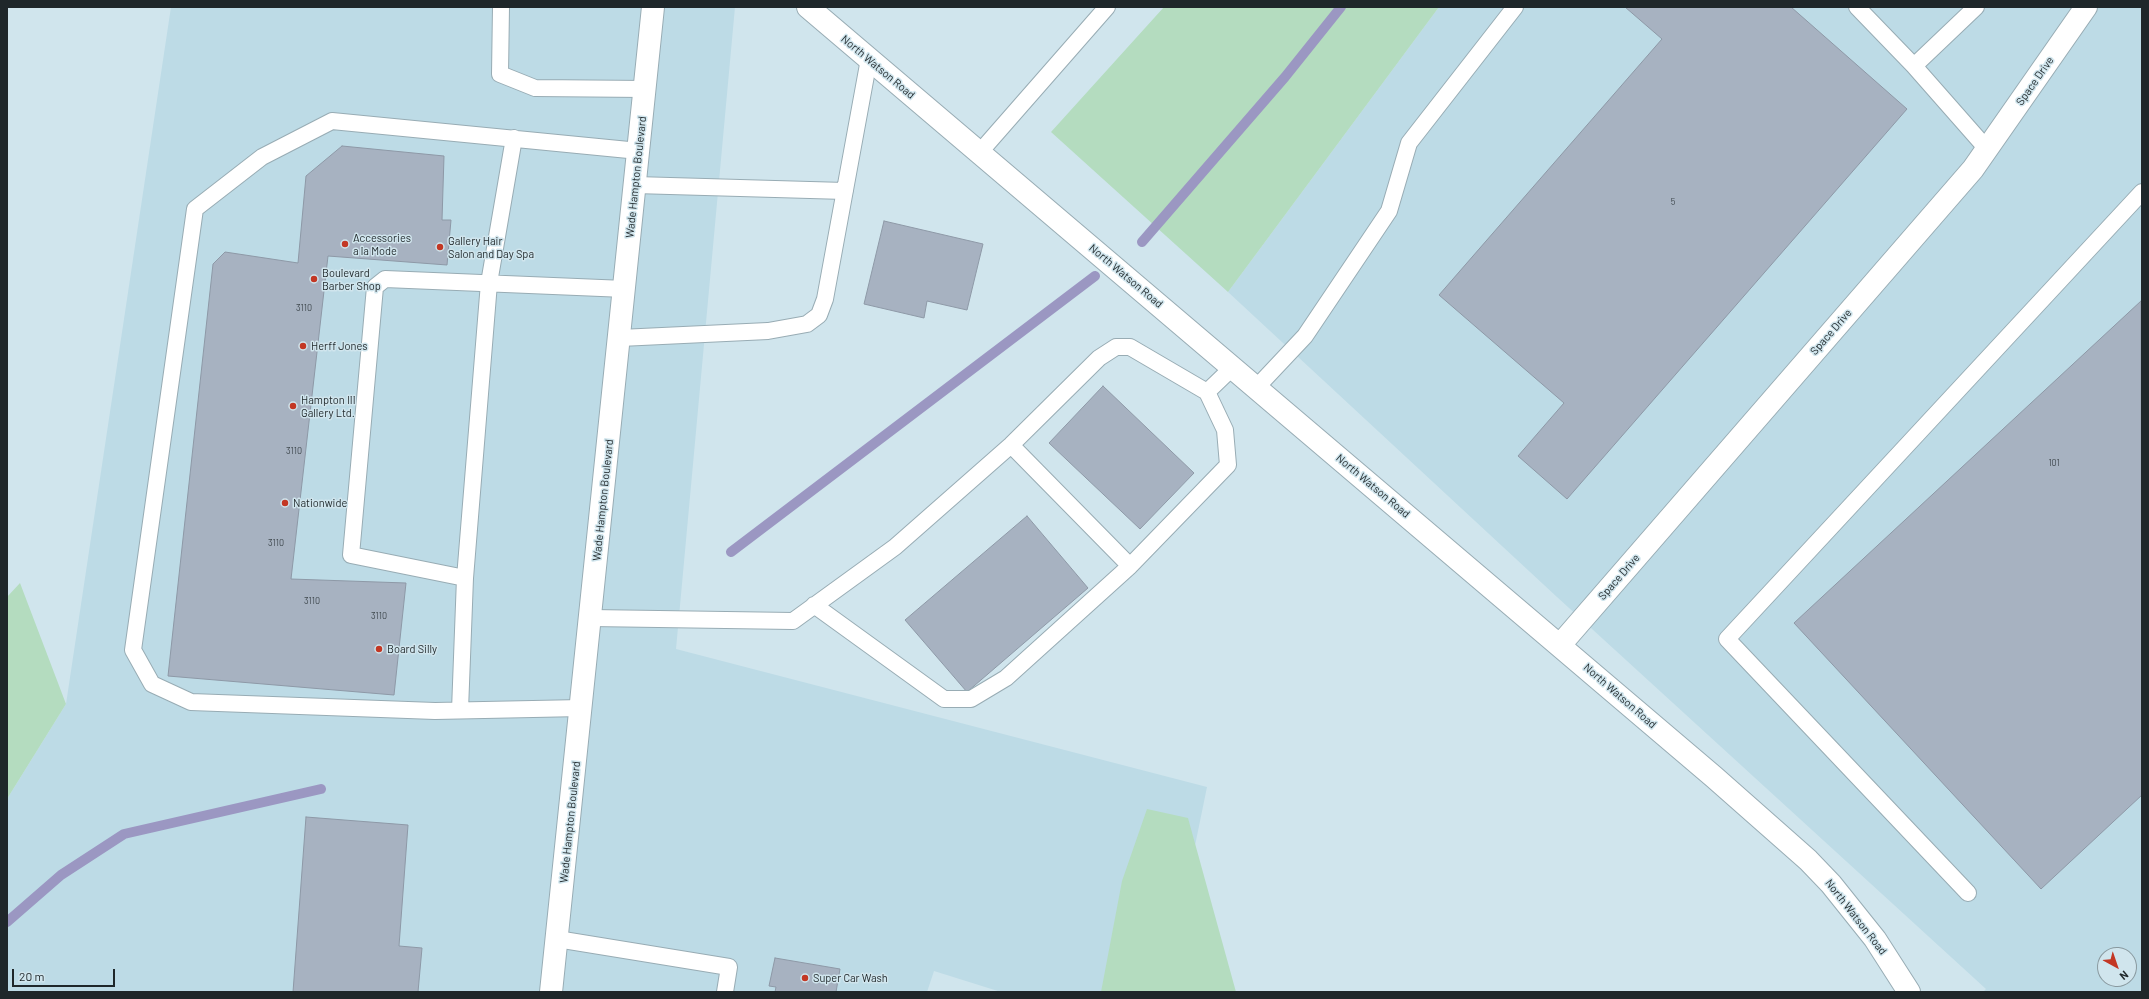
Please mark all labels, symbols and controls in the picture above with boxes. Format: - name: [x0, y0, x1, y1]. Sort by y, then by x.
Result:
- street label: North Watson Road: [838, 32, 918, 102]
- street label: Space Drive: [2013, 54, 2057, 108]
- street label: Wade Hampton Boulevard: [623, 115, 649, 239]
- house number: 5: [1671, 197, 1675, 207]
- place label: Accessories a la Mode: [353, 231, 411, 257]
- place label: Gallery Hair Salon and Day Spa: [448, 234, 534, 260]
- marker: Accessories a la Mode: [340, 239, 350, 249]
- street label: North Watson Road: [1086, 241, 1166, 311]
- marker: Gallery Hair Salon and Day Spa: [435, 242, 445, 252]
- place label: Boulevard Barber Shop: [322, 266, 381, 292]
- marker: Boulevard Barber Shop: [309, 274, 319, 284]
- house number: 3110: [296, 303, 312, 313]
- street label: Space Drive: [1808, 306, 1854, 358]
- place label: Herff Jones: [311, 339, 367, 353]
- marker: Herff Jones: [298, 341, 308, 351]
- place label: Hampton III Gallery Ltd.: [301, 393, 355, 419]
- marker: Hampton III Gallery Ltd.: [288, 401, 298, 411]
- street label: Wade Hampton Boulevard: [590, 438, 616, 562]
- house number: 3110: [286, 446, 302, 456]
- street label: North Watson Road: [1333, 451, 1413, 521]
- house number: 101: [2048, 458, 2060, 468]
- place label: Nationwide: [293, 496, 347, 510]
- marker: Nationwide: [280, 498, 290, 508]
- house number: 3110: [268, 538, 284, 548]
- street label: Space Drive: [1596, 551, 1642, 603]
- house number: 3110: [304, 596, 320, 606]
- house number: 3110: [371, 611, 387, 621]
- place label: Board Silly: [387, 642, 437, 656]
- marker: Board Silly: [374, 644, 384, 654]
- street label: North Watson Road: [1581, 661, 1659, 731]
- street label: Wade Hampton Boulevard: [557, 760, 583, 884]
- street label: North Watson Road: [1822, 877, 1890, 957]
- north arrow: [2097, 947, 2137, 987]
- scale bar: [14, 961, 117, 987]
- text: N: [2117, 968, 2131, 983]
- text: 20 m: [19, 969, 45, 983]
- place label: Super Car Wash: [813, 971, 888, 985]
- marker: Super Car Wash: [800, 973, 810, 983]

